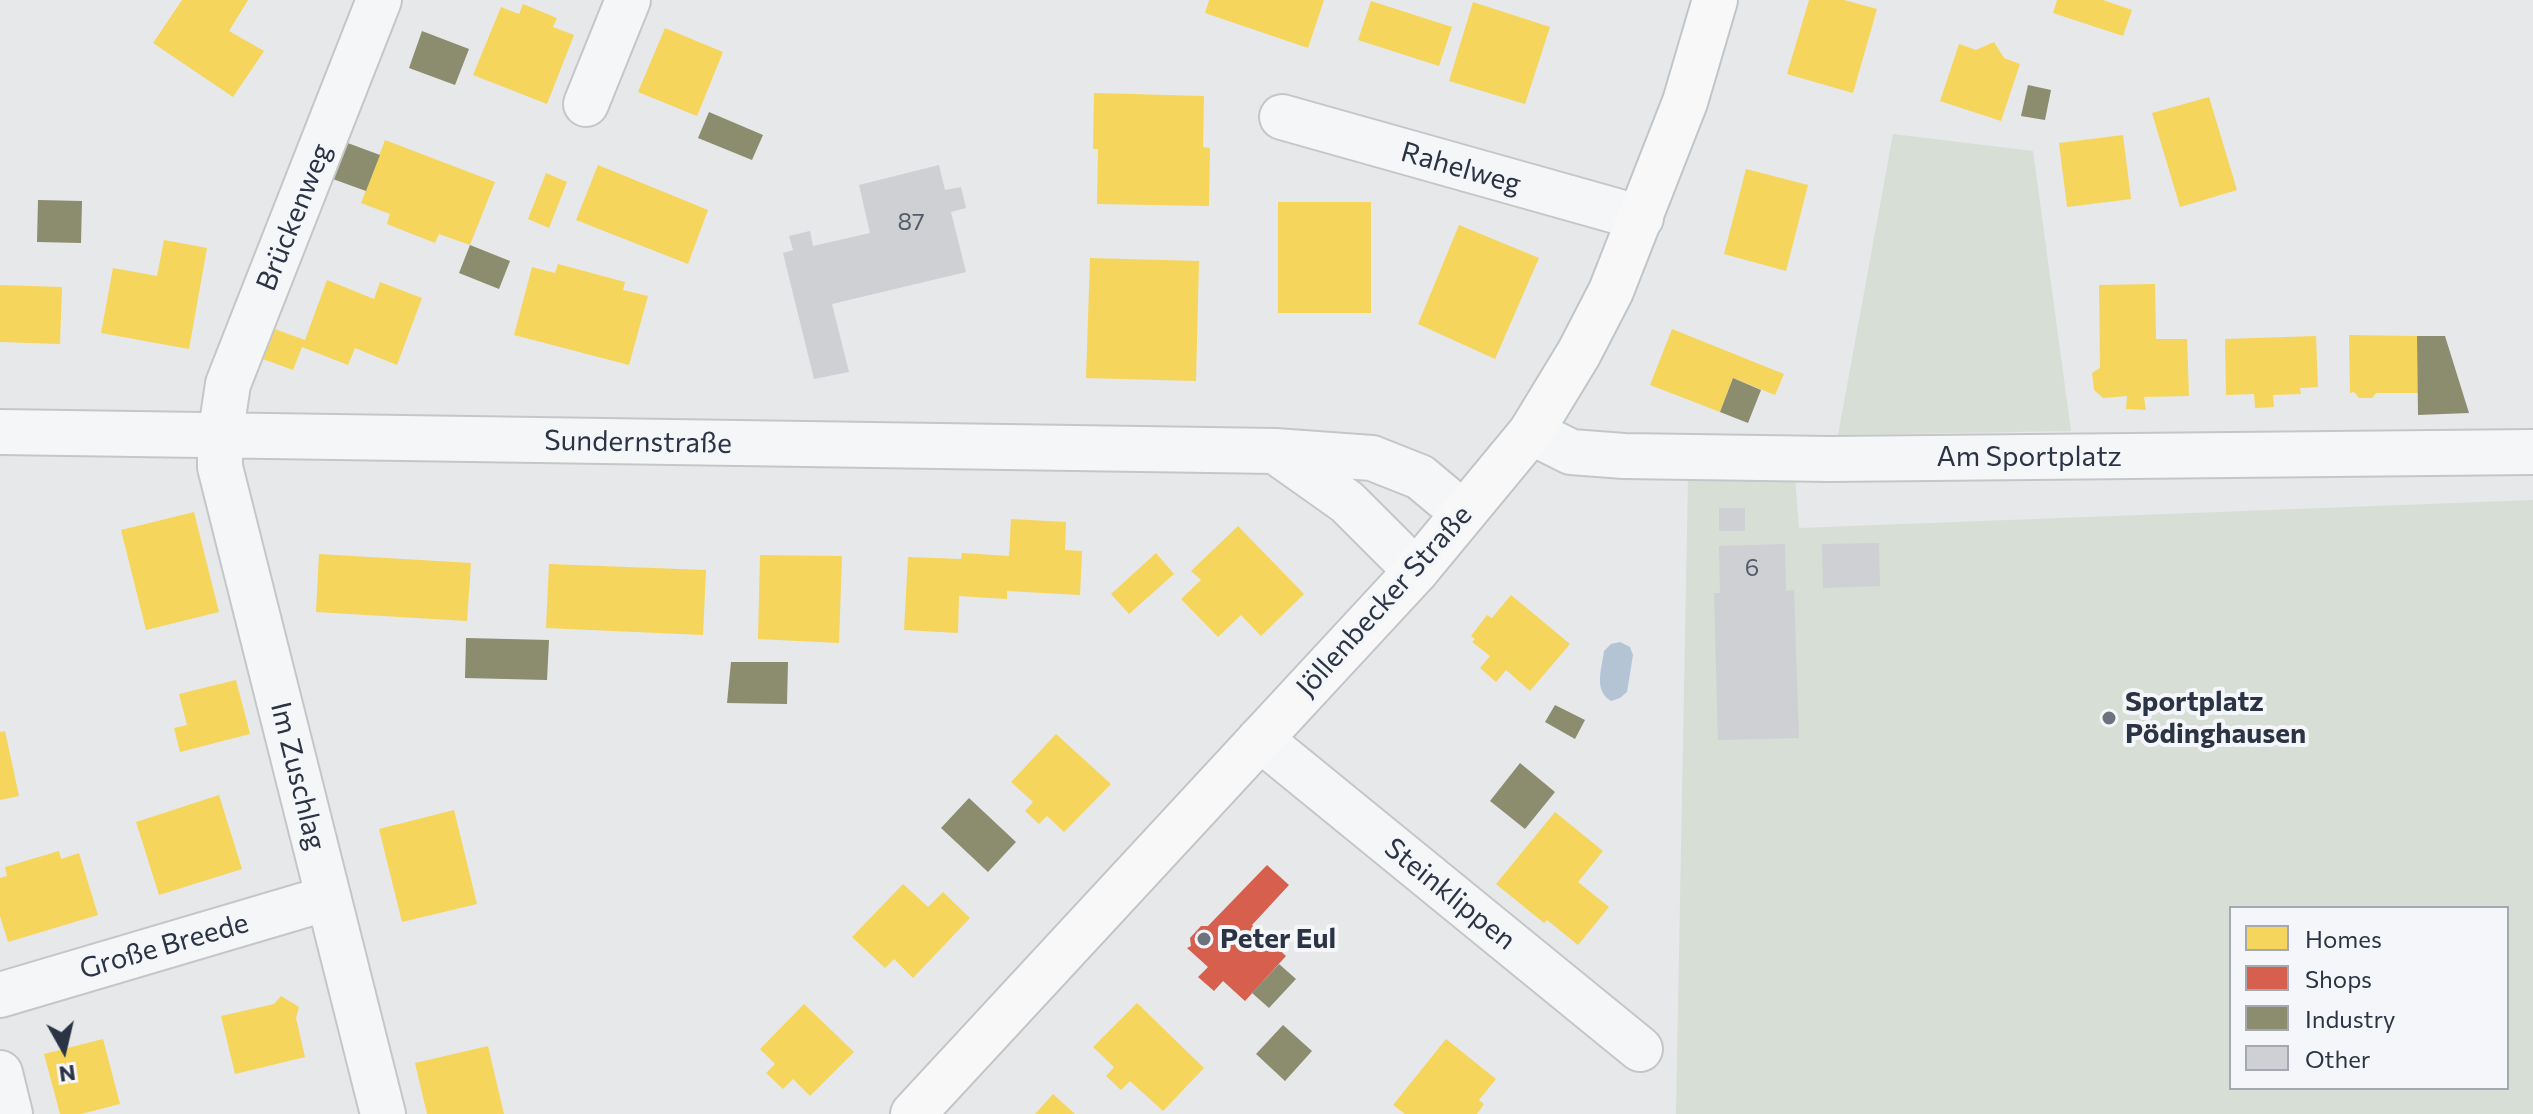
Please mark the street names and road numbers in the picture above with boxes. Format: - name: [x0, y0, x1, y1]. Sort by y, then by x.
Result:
- street label: Rahelweg: [1397, 135, 1525, 201]
- street label: Brückenweg: [249, 139, 339, 295]
- street label: Sundernstraße: [544, 424, 732, 460]
- street label: Am Sportplatz: [1936, 440, 2122, 474]
- street label: Jöllenbecker Straße: [1289, 498, 1479, 704]
- street label: Im Zuschlag: [263, 698, 333, 854]
- street label: Steinklippen: [1378, 831, 1522, 957]
- street label: Große Breede: [76, 906, 252, 986]

